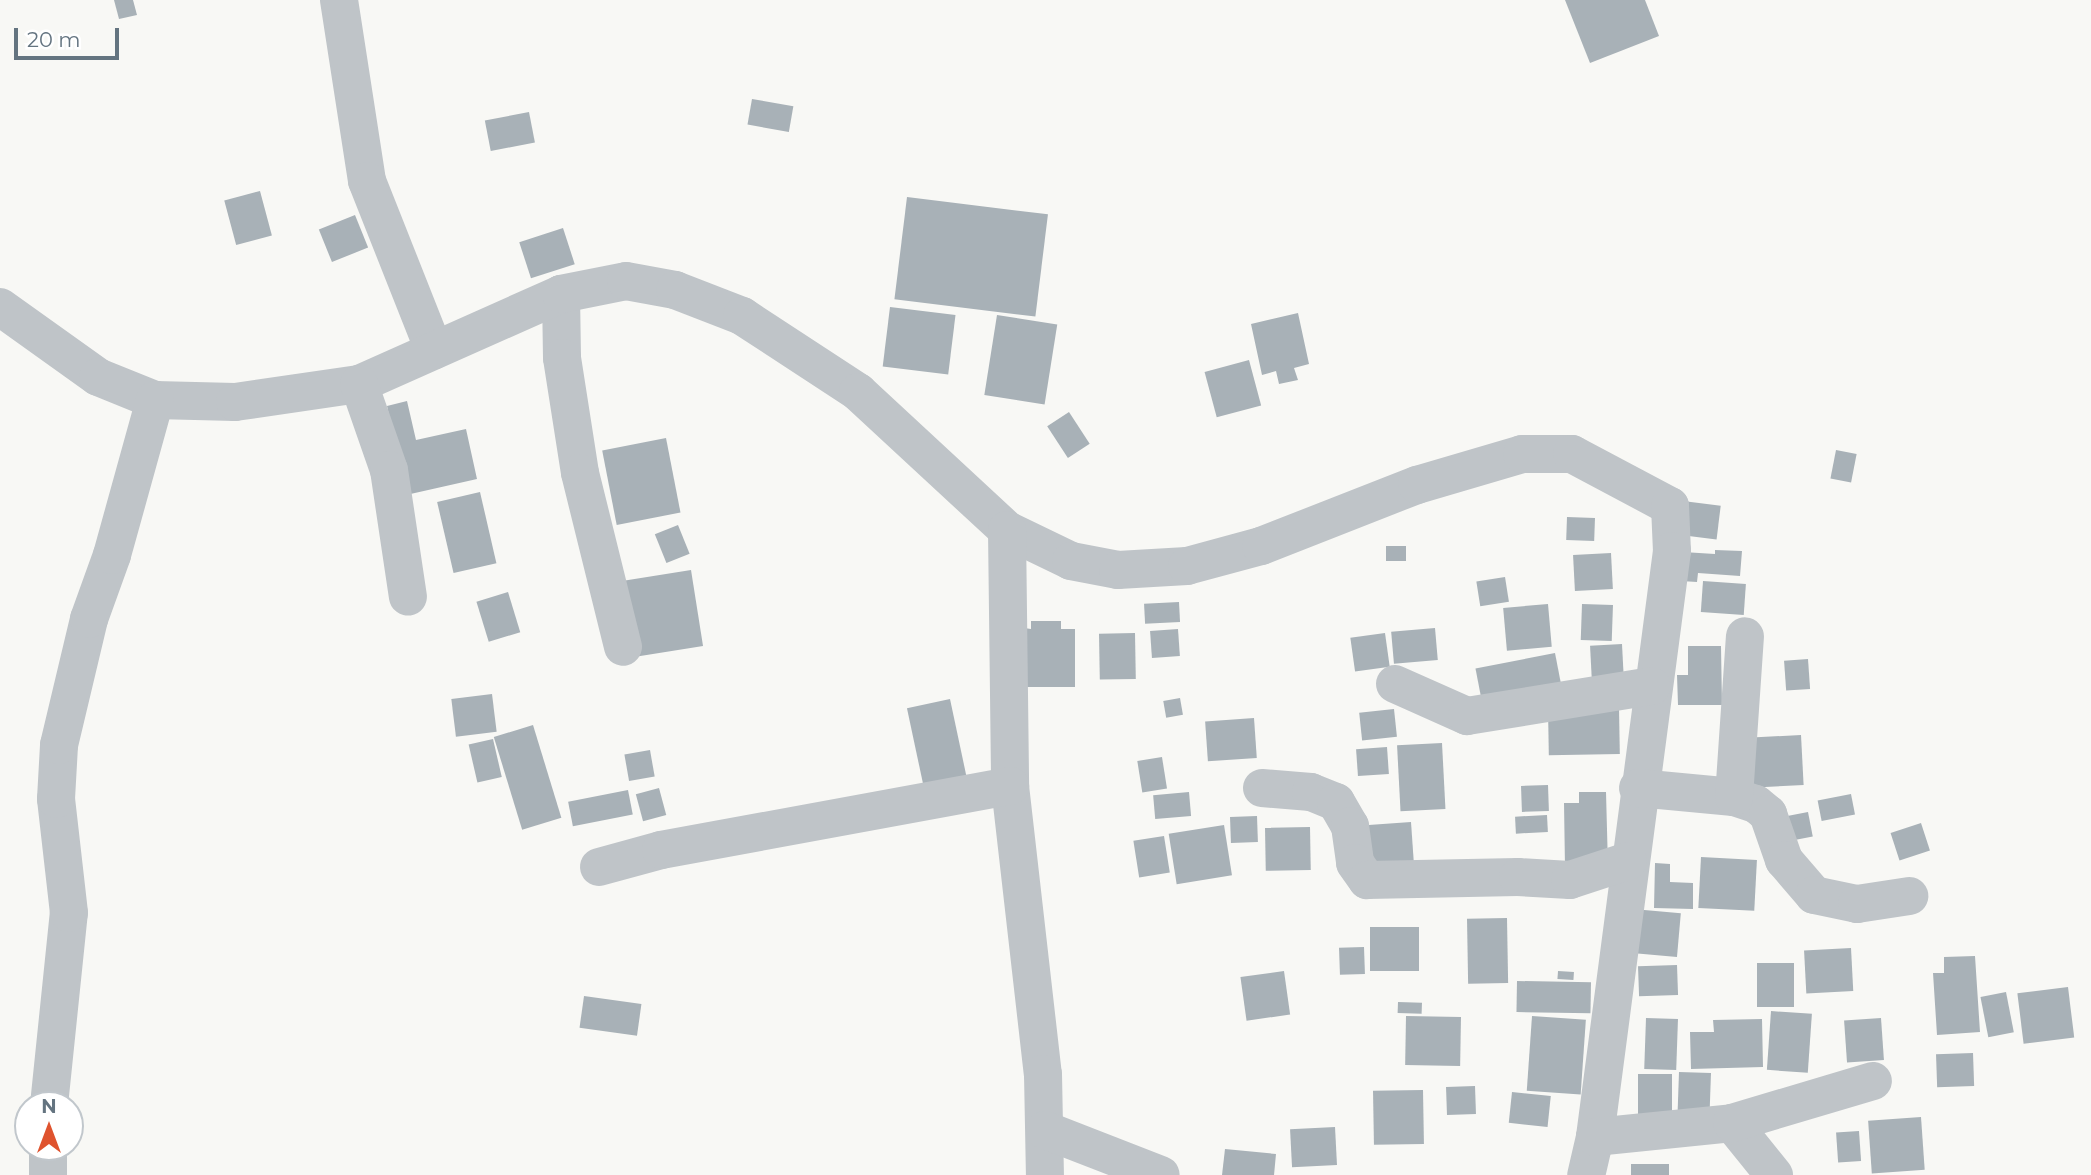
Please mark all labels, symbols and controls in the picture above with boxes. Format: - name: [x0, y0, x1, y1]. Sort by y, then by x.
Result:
- scale bar: [18, 14, 122, 58]
- text: 20 m: [27, 27, 81, 52]
- north arrow: [14, 1091, 84, 1161]
- text: N: [41, 1095, 57, 1118]

